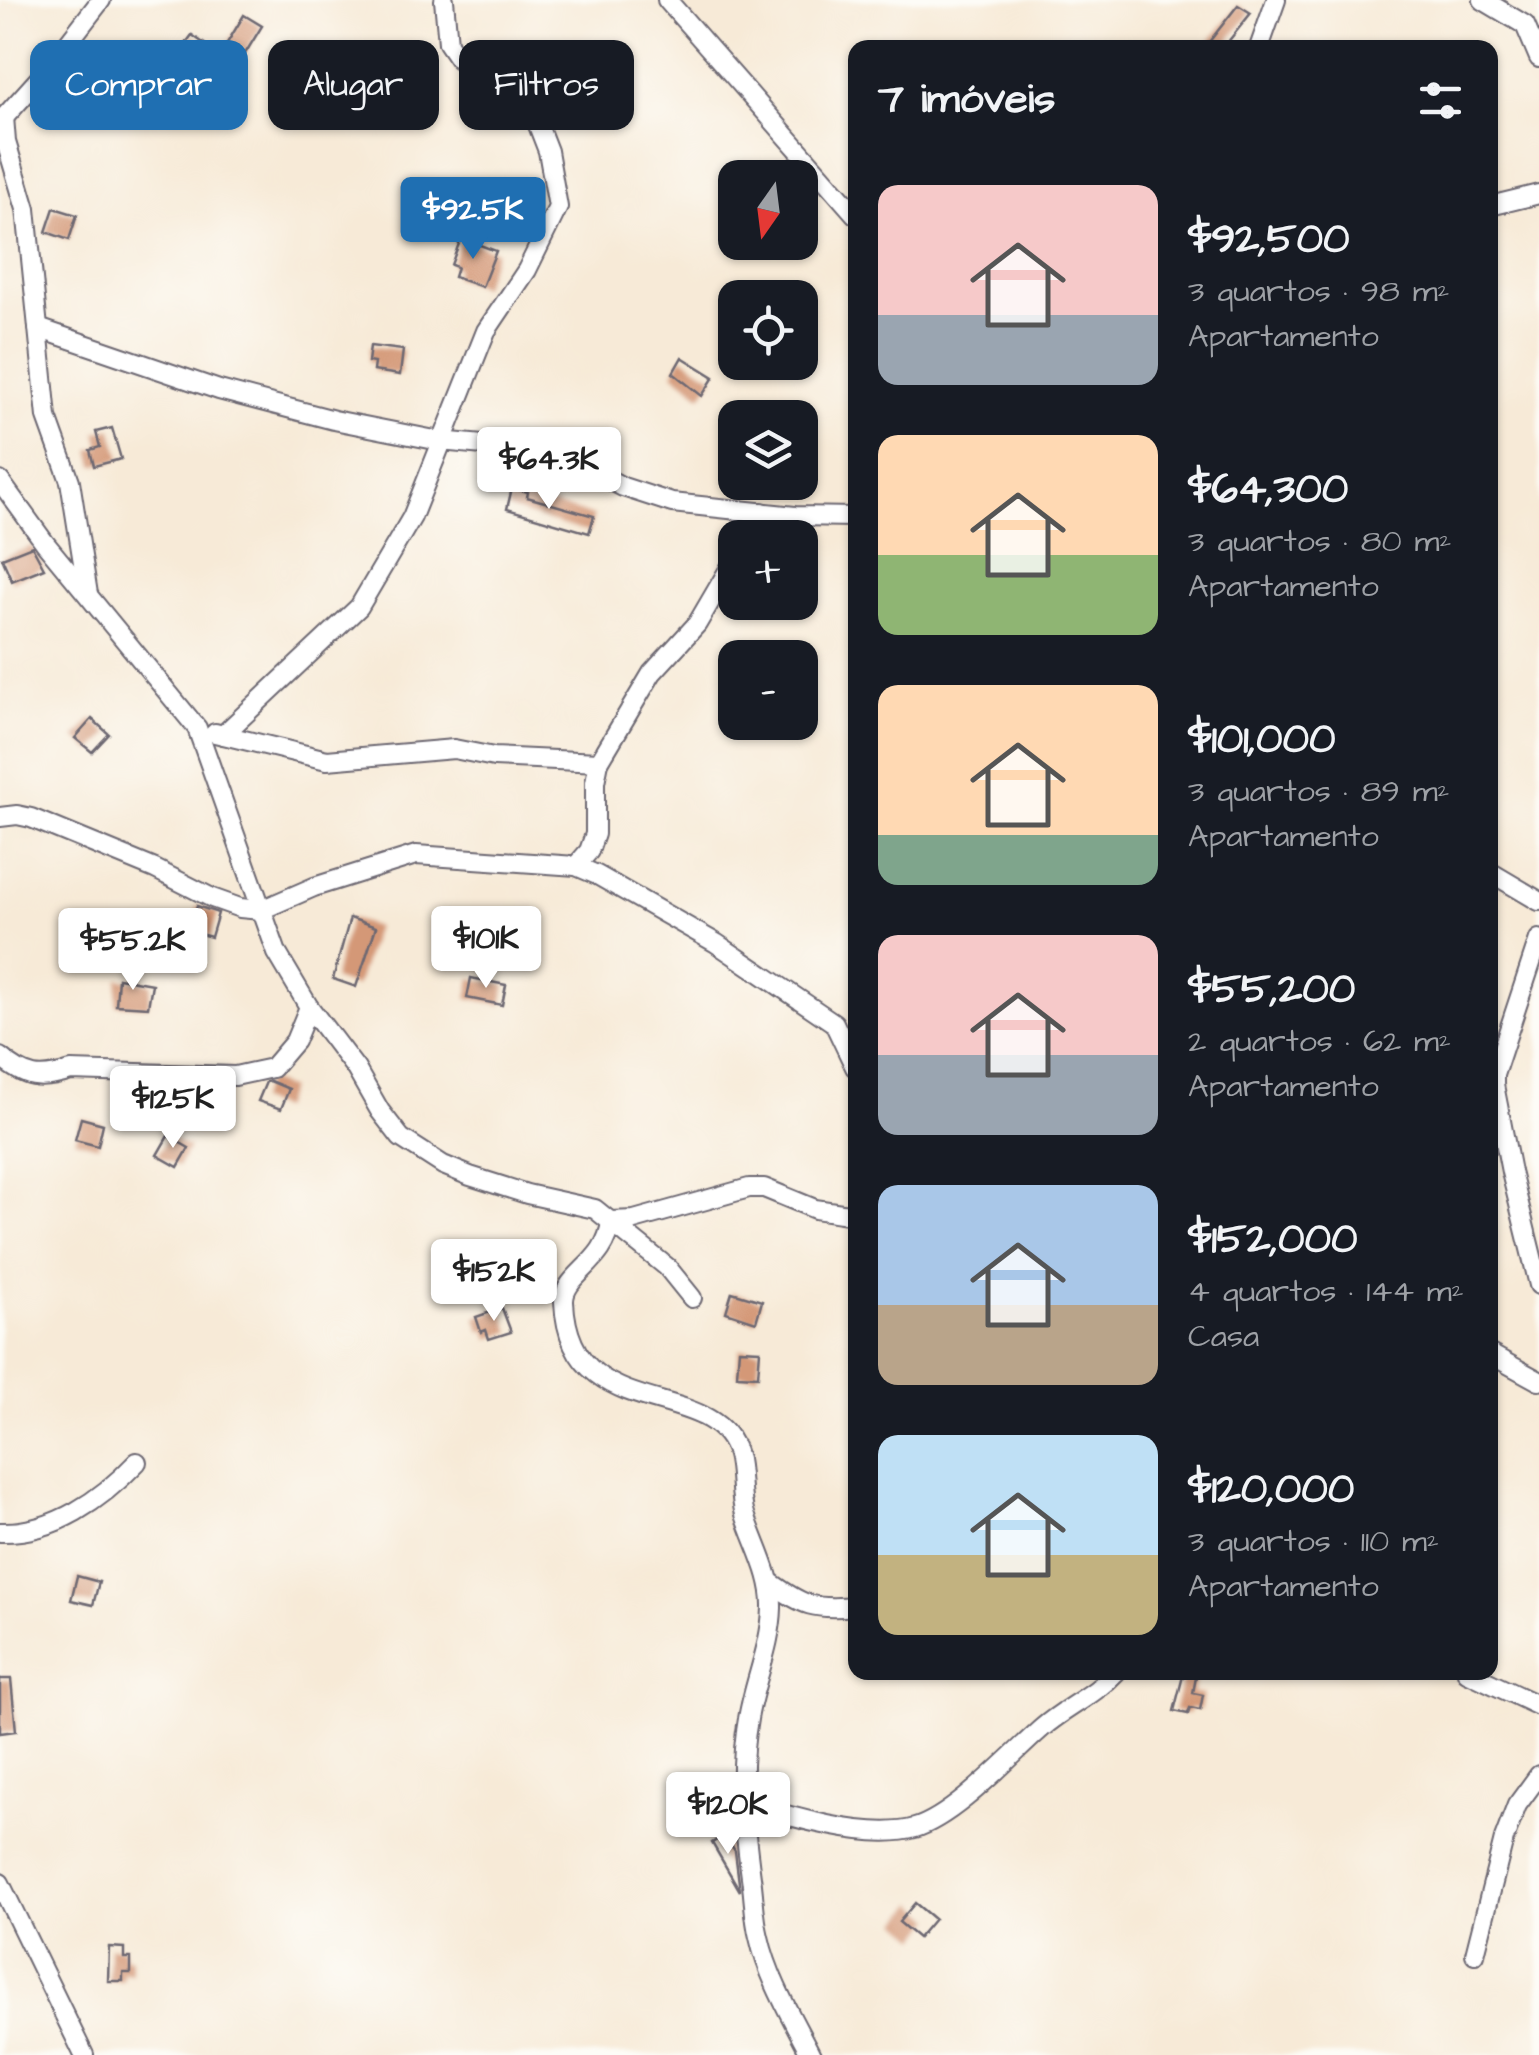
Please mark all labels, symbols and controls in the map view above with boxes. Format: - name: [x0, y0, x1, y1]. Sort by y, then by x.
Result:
- chip: Comprar: [30, 40, 248, 130]
- chip: Alugar: [268, 40, 439, 130]
- chip: Filtros: [459, 40, 634, 130]
- text: 7 imóveis: [878, 71, 1055, 129]
- icon: filters: [1413, 73, 1468, 128]
- north arrow: [718, 160, 818, 260]
- map controls: [718, 160, 818, 740]
- pin: $92.5K: [392, 177, 554, 262]
- text: $92.5K: [423, 187, 523, 232]
- text: $92,500: [1188, 211, 1350, 269]
- icon: home: [958, 225, 1078, 345]
- text: 3 quartos · 98 m²: [1188, 269, 1450, 314]
- button: locate: [718, 280, 818, 380]
- text: Apartamento: [1188, 314, 1379, 359]
- button: layers: [718, 400, 818, 500]
- pin: $64.3K: [468, 427, 630, 512]
- text: $64.3K: [499, 437, 599, 482]
- text: $64,300: [1188, 461, 1348, 519]
- icon: home: [958, 475, 1078, 595]
- text: 3 quartos · 80 m²: [1188, 519, 1452, 564]
- button: +: [718, 520, 818, 620]
- text: Apartamento: [1188, 564, 1379, 609]
- button: −: [718, 640, 818, 740]
- text: $101,000: [1188, 711, 1336, 769]
- icon: home: [958, 725, 1078, 845]
- text: 3 quartos · 89 m²: [1188, 769, 1450, 814]
- text: Apartamento: [1188, 814, 1379, 859]
- pin: $101K: [416, 906, 556, 991]
- pin: $55.2K: [52, 908, 214, 993]
- text: $101K: [453, 916, 519, 961]
- text: $55.2K: [80, 918, 186, 963]
- text: $55,200: [1188, 961, 1355, 1019]
- icon: home: [958, 975, 1078, 1095]
- text: 2 quartos · 62 m²: [1188, 1019, 1451, 1064]
- text: Apartamento: [1188, 1064, 1379, 1109]
- pin: $125K: [103, 1066, 243, 1151]
- text: $125K: [132, 1076, 214, 1121]
- text: $152,000: [1188, 1211, 1357, 1269]
- icon: home: [958, 1225, 1078, 1345]
- pin: $152K: [424, 1239, 564, 1324]
- text: $152K: [453, 1249, 535, 1294]
- text: 4 quartos · 144 m²: [1188, 1269, 1464, 1314]
- text: Casa: [1188, 1314, 1259, 1359]
- text: $120,000: [1188, 1461, 1354, 1519]
- icon: home: [958, 1475, 1078, 1595]
- text: 3 quartos · 110 m²: [1188, 1519, 1439, 1564]
- text: Apartamento: [1188, 1564, 1379, 1609]
- pin: $120K: [658, 1772, 798, 1857]
- text: $120K: [688, 1782, 768, 1827]

